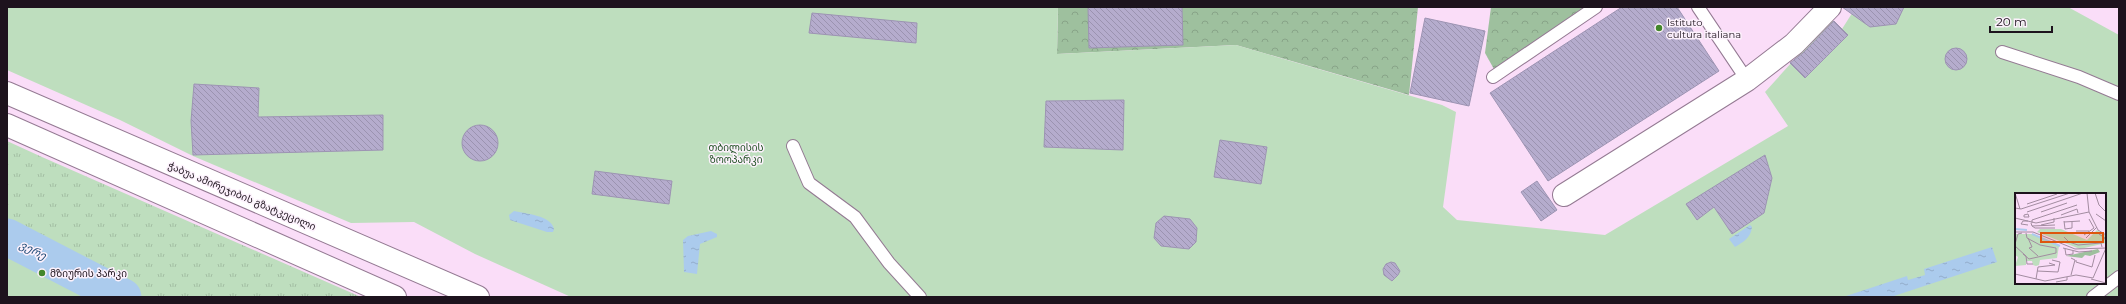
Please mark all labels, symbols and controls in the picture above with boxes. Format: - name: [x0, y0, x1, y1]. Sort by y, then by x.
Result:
- scale bar: [1990, 8, 2052, 34]
- text: 20 m: [1996, 14, 2027, 29]
- place label: Istituto cultura italiana: [1667, 16, 1741, 41]
- marker: Istituto cultura italiana: [1654, 23, 1664, 33]
- park label: თბილისის ზოოპარკი: [708, 141, 764, 166]
- street label: ჭაბუა ამირეჯიბის გზატკეცილი: [166, 159, 318, 233]
- inset map: [2015, 193, 2106, 284]
- water label: ვერე: [17, 237, 49, 263]
- place label: მზიურის პარკი: [50, 267, 127, 280]
- marker: მზიურის პარკი: [37, 268, 47, 278]

